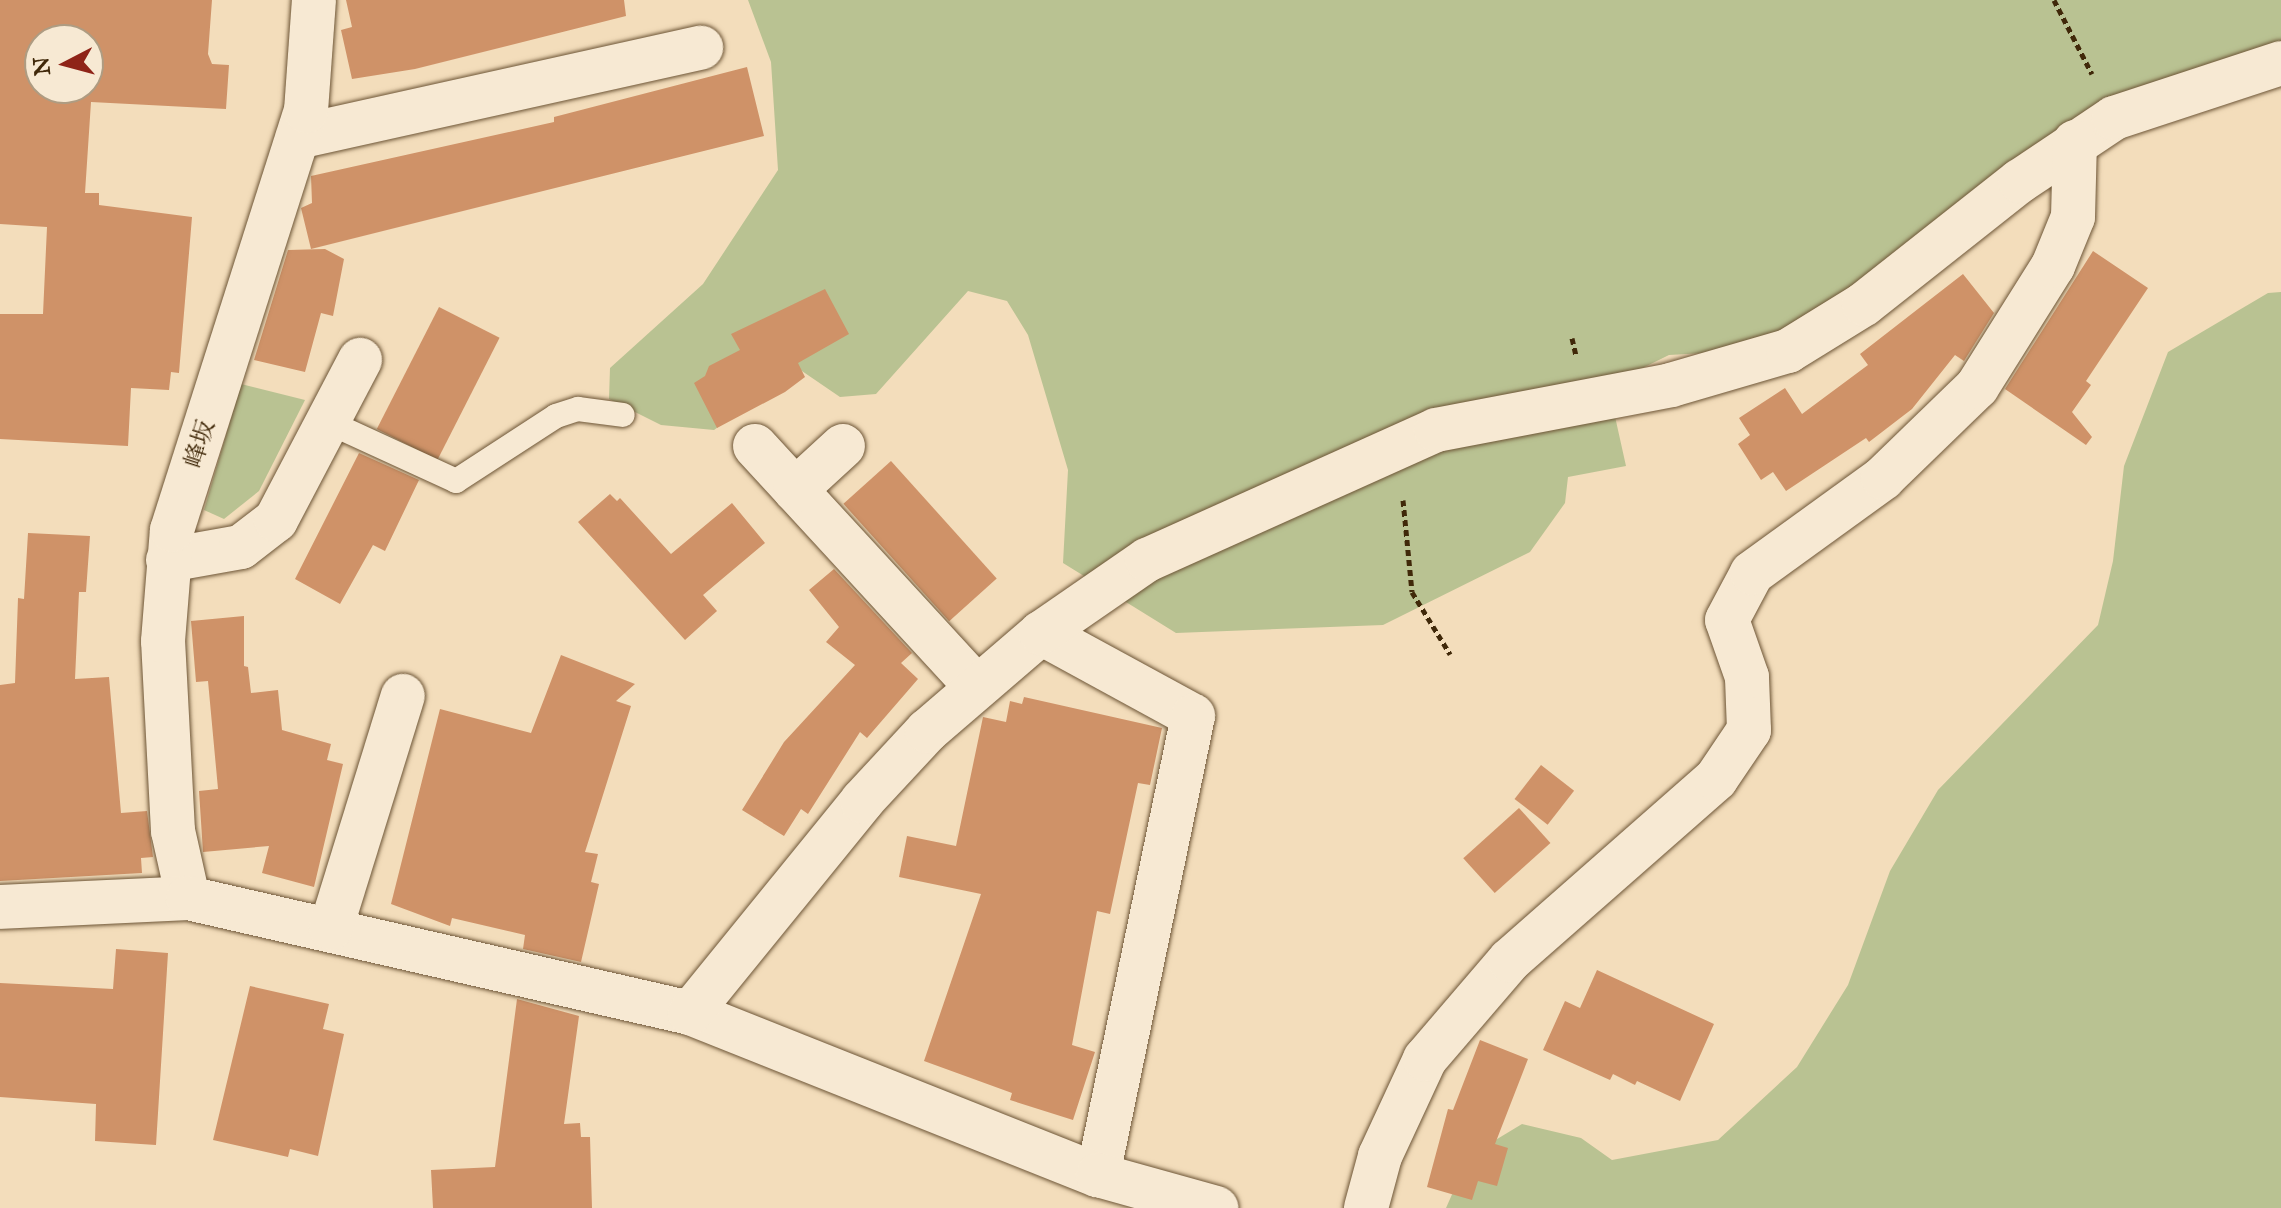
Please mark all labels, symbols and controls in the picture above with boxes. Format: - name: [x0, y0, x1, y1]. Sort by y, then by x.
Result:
- north arrow: [24, 24, 104, 104]
- text: N: [27, 56, 56, 77]
- street label: 峰坂: [179, 417, 221, 471]

